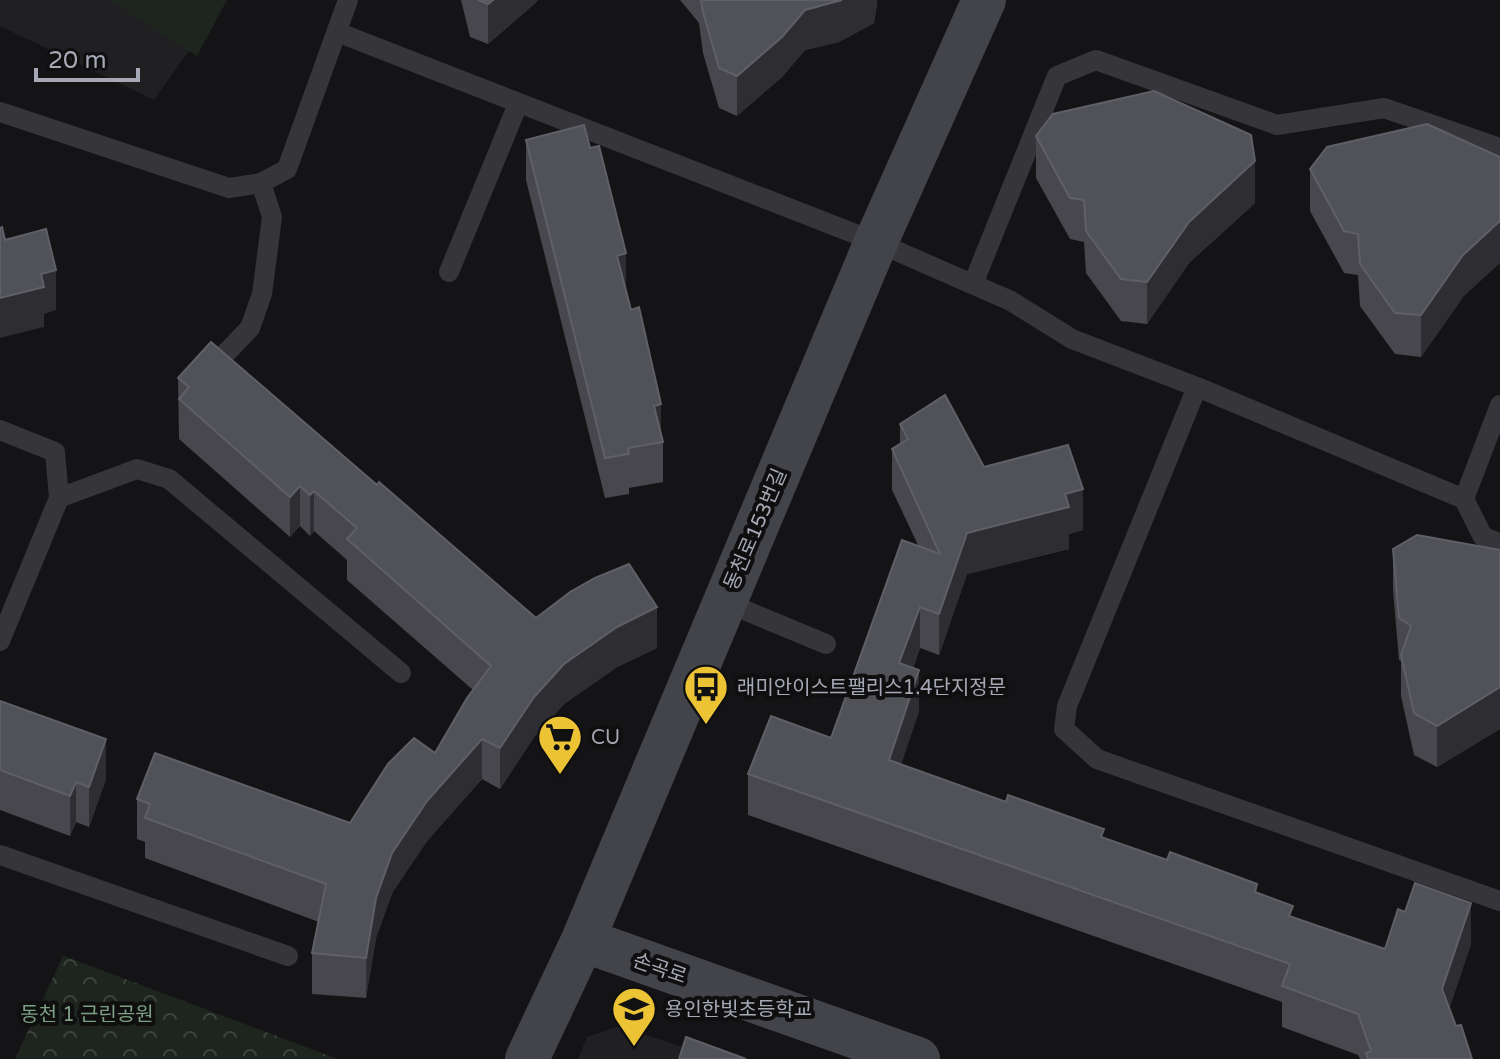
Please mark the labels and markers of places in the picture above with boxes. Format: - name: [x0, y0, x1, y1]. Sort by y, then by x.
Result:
- bus stop icon: 래미안이스트팰리스1.4단지정문: [682, 663, 730, 726]
- place label: 래미안이스트팰리스1.4단지정문: [737, 676, 1006, 700]
- supermarket icon: CU: [536, 713, 584, 776]
- place label: CU: [591, 726, 620, 750]
- school or university icon: 용인한빛초등학교: [610, 985, 658, 1048]
- place label: 용인한빛초등학교: [665, 998, 812, 1022]

